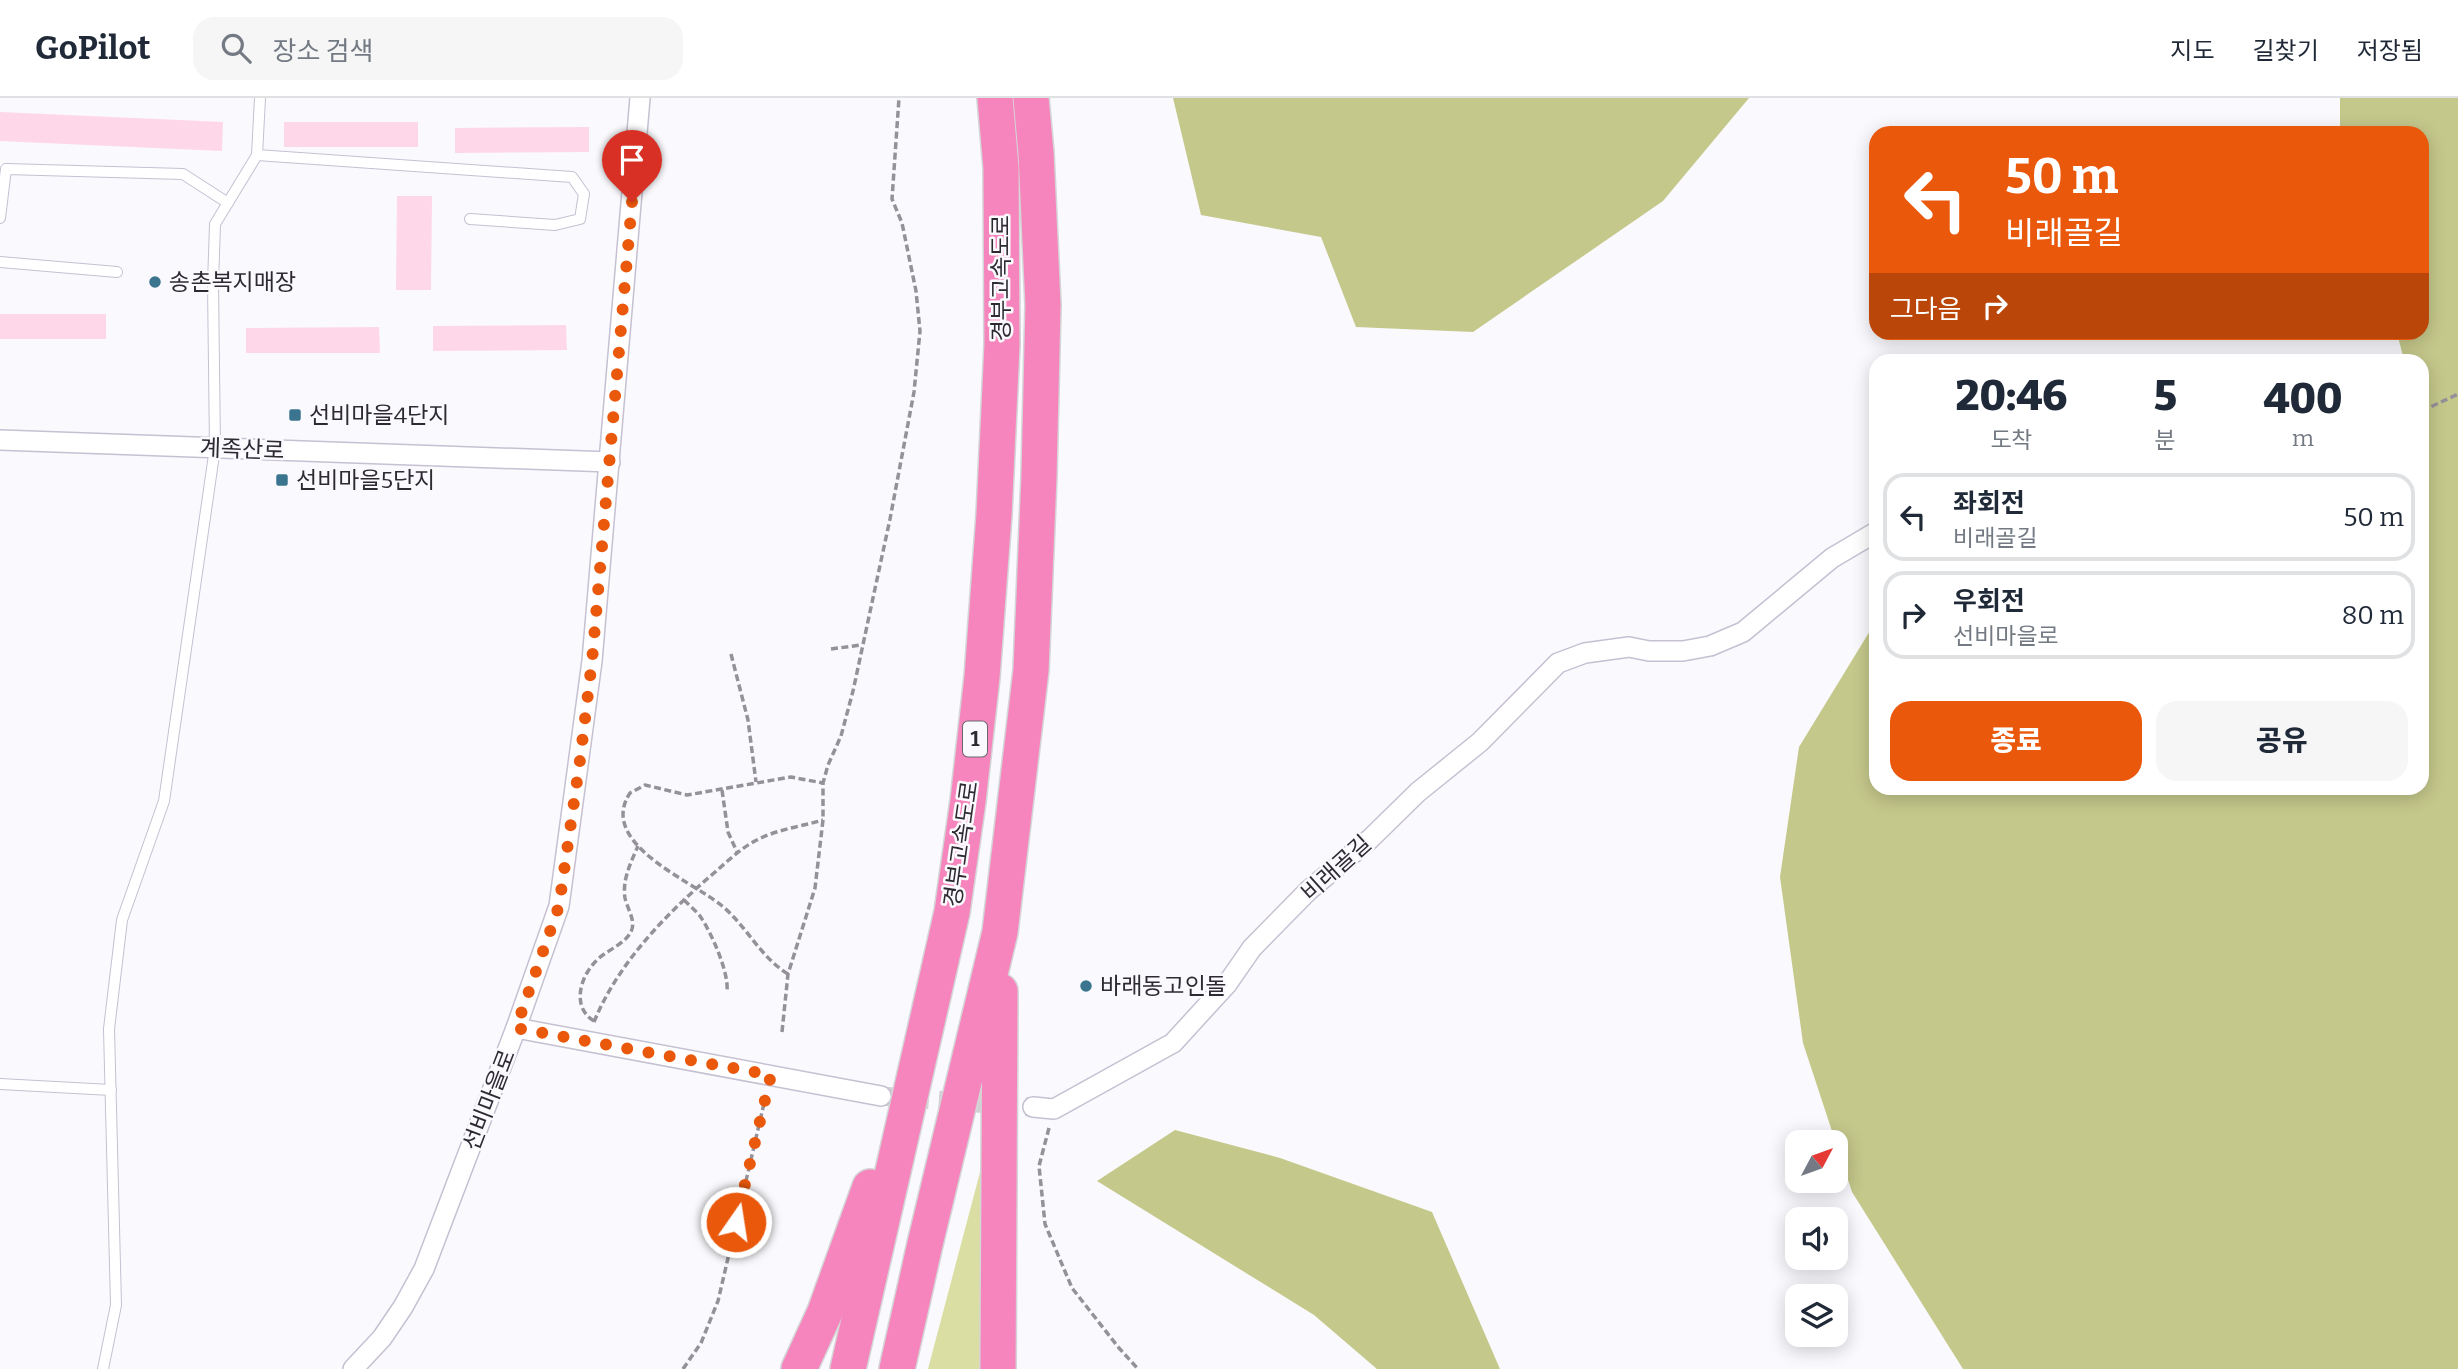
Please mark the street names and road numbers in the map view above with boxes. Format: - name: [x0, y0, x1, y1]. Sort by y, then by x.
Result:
- street label: 경부고속도로: [987, 215, 1015, 341]
- street label: 계족산로: [199, 434, 285, 464]
- road number: 1: [963, 722, 987, 756]
- street label: 경부고속도로: [938, 779, 984, 909]
- street label: 비래골길: [1295, 829, 1377, 907]
- street label: 선비마을로: [457, 1046, 521, 1154]

